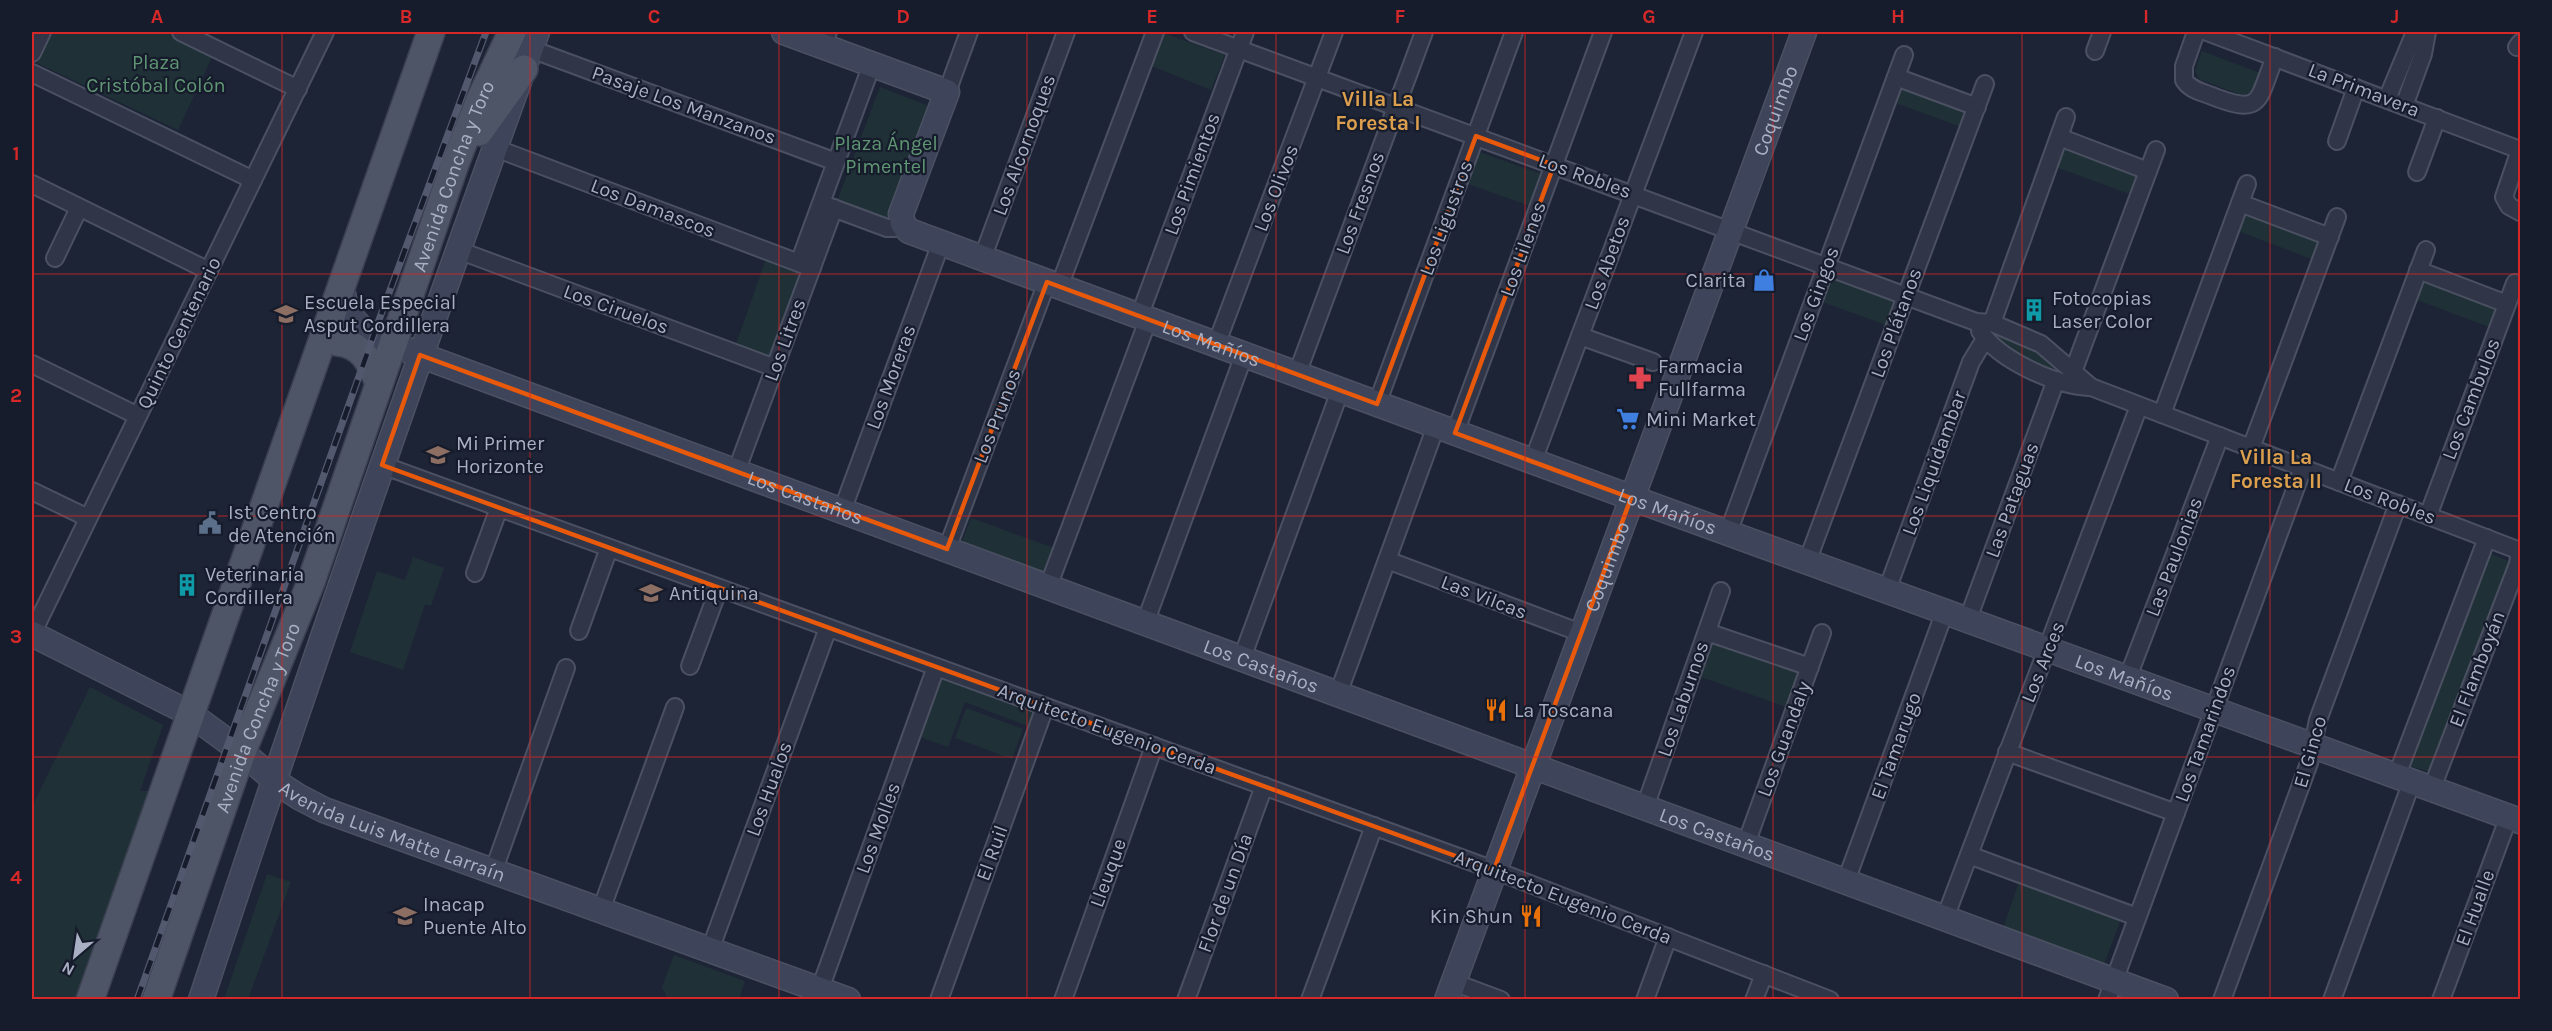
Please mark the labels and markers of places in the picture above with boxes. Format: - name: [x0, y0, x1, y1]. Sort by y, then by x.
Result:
- shop icon: Clarita: [1751, 267, 1777, 293]
- place label: Clarita: [1685, 269, 1746, 292]
- place label: Fotocopias Laser Color: [2052, 287, 2153, 333]
- place label: Escuela Especial Asput Cordillera: [304, 291, 456, 337]
- building icon: Fotocopias Laser Color: [2021, 297, 2047, 323]
- school or university icon: Escuela Especial Asput Cordillera: [273, 301, 299, 327]
- place label: Farmacia Fullfarma: [1658, 355, 1746, 401]
- pharmacy icon: Farmacia Fullfarma: [1627, 365, 1653, 391]
- supermarket icon: Mini Market: [1615, 406, 1641, 432]
- place label: Mini Market: [1646, 408, 1756, 431]
- place label: Mi Primer Horizonte: [456, 432, 545, 478]
- school or university icon: Mi Primer Horizonte: [425, 442, 451, 468]
- place label: Ist Centro de Atención: [228, 501, 336, 547]
- public building icon: Ist Centro de Atención: [197, 510, 223, 536]
- place label: Veterinaria Cordillera: [205, 563, 304, 609]
- building icon: Veterinaria Cordillera: [174, 572, 200, 598]
- school or university icon: Antiquina: [638, 580, 664, 606]
- place label: Antiquina: [669, 582, 759, 605]
- restaurant icon: La Toscana: [1483, 697, 1509, 723]
- place label: La Toscana: [1514, 699, 1613, 722]
- place label: Inacap Puente Alto: [423, 893, 527, 939]
- school or university icon: Inacap Puente Alto: [392, 903, 418, 929]
- restaurant icon: Kin Shun: [1518, 903, 1544, 929]
- place label: Kin Shun: [1430, 905, 1513, 928]

